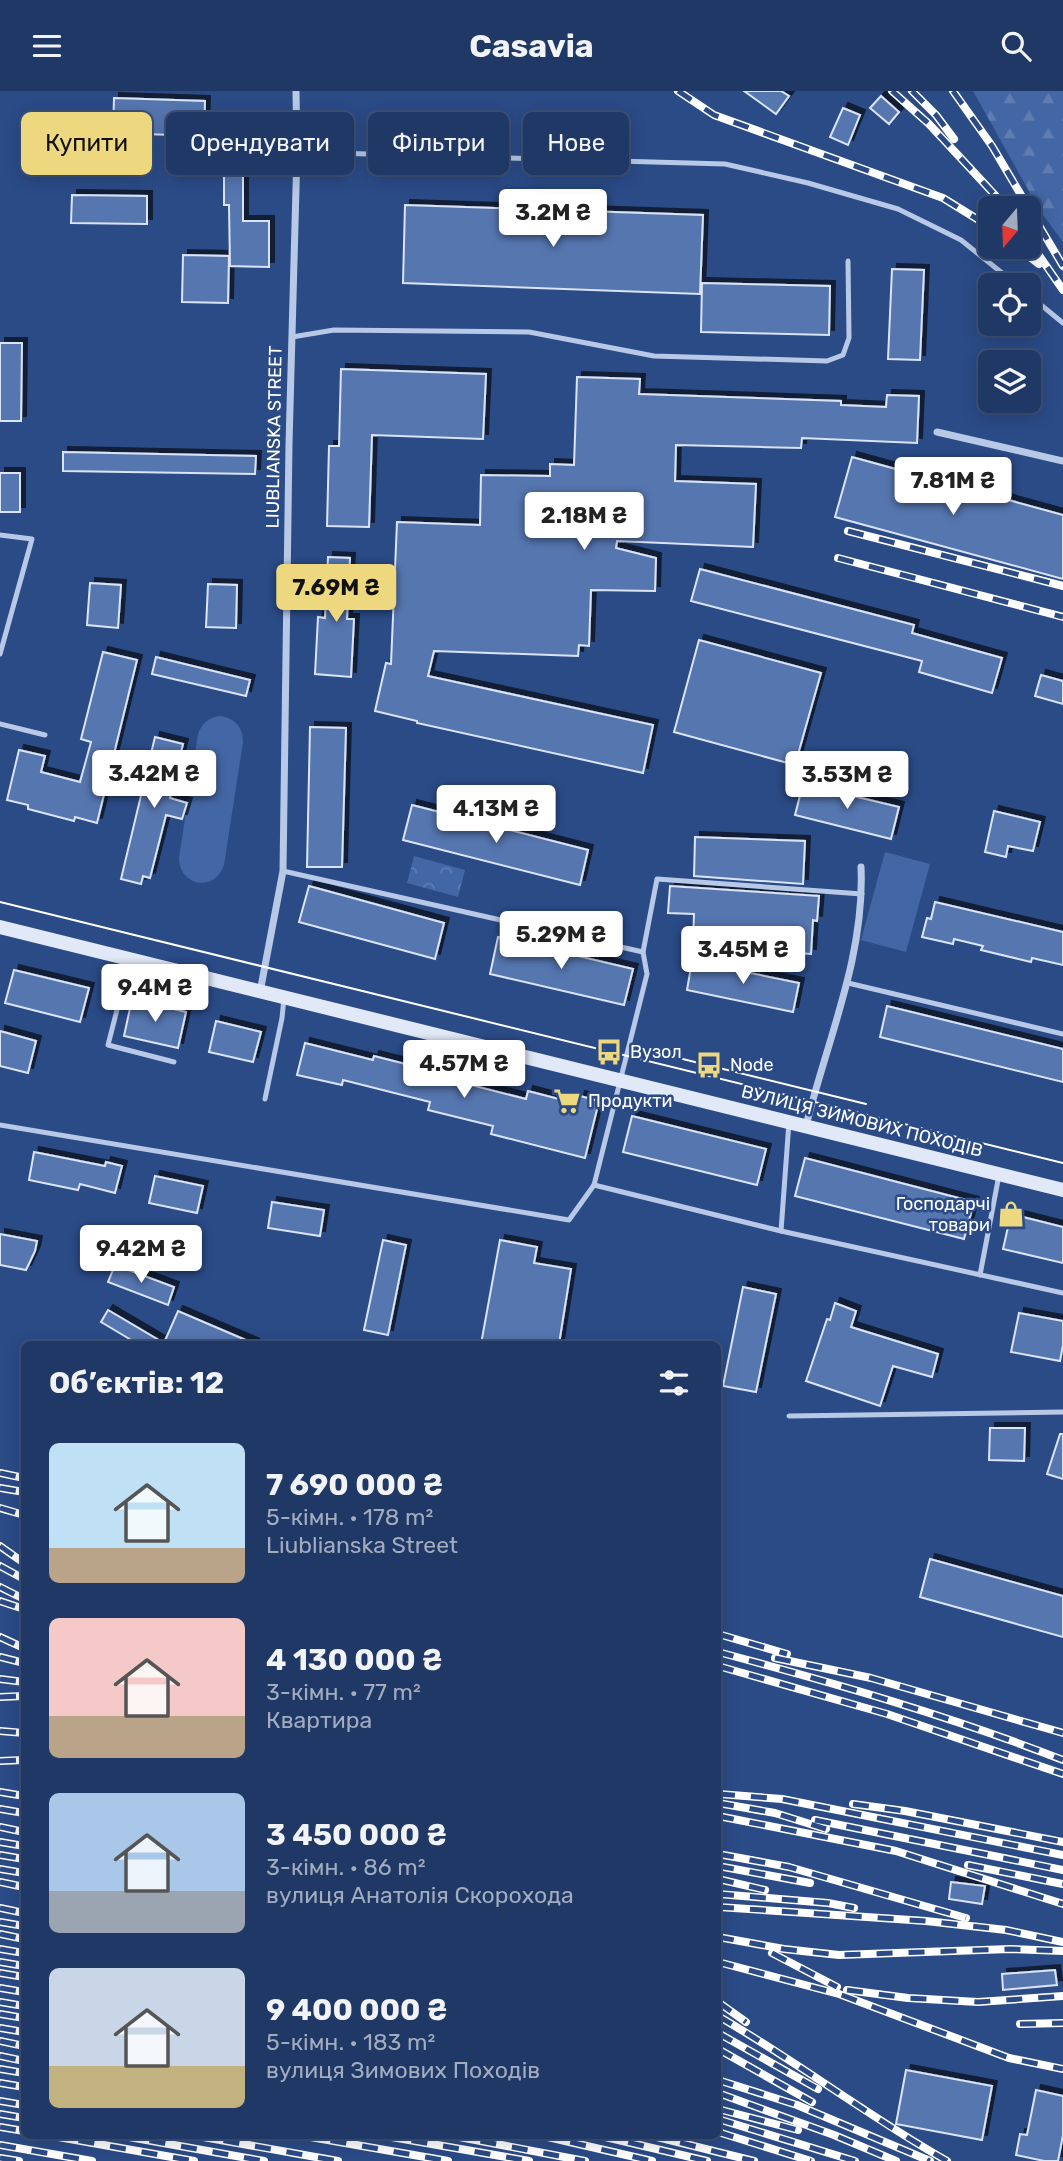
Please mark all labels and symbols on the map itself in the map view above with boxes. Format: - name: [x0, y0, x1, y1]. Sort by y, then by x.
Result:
- pin: 3.2M ₴: [496, 190, 610, 249]
- north arrow: [978, 196, 1041, 259]
- street label: LIUBLIANSKA STREET: [261, 345, 287, 529]
- pin: 7.81M ₴: [888, 457, 1018, 517]
- pin: 2.18M ₴: [519, 493, 649, 552]
- pin: 7.69M ₴: [271, 565, 401, 624]
- pin: 3.42M ₴: [89, 751, 219, 810]
- pin: 3.53M ₴: [782, 751, 912, 811]
- pin: 4.13M ₴: [431, 785, 561, 845]
- pin: 5.29M ₴: [496, 911, 626, 971]
- pin: 3.45M ₴: [678, 927, 808, 986]
- pin: 9.4M ₴: [98, 965, 212, 1024]
- bus stop icon: Вузол: [594, 1037, 624, 1067]
- pin: 4.57M ₴: [399, 1041, 529, 1100]
- place label: Вузол: [630, 1041, 682, 1063]
- bus stop icon: Node: [694, 1050, 724, 1080]
- place label: Node: [730, 1054, 774, 1076]
- street label: ВУЛИЦЯ ЗИМОВИХ ПОХОДІВ: [739, 1080, 985, 1162]
- supermarket icon: Продукти: [552, 1086, 582, 1116]
- place label: Продукти: [588, 1090, 672, 1112]
- place label: Господарчі товари: [896, 1193, 990, 1236]
- shop icon: Господарчі товари: [996, 1199, 1026, 1229]
- pin: 9.42M ₴: [76, 1225, 206, 1285]

